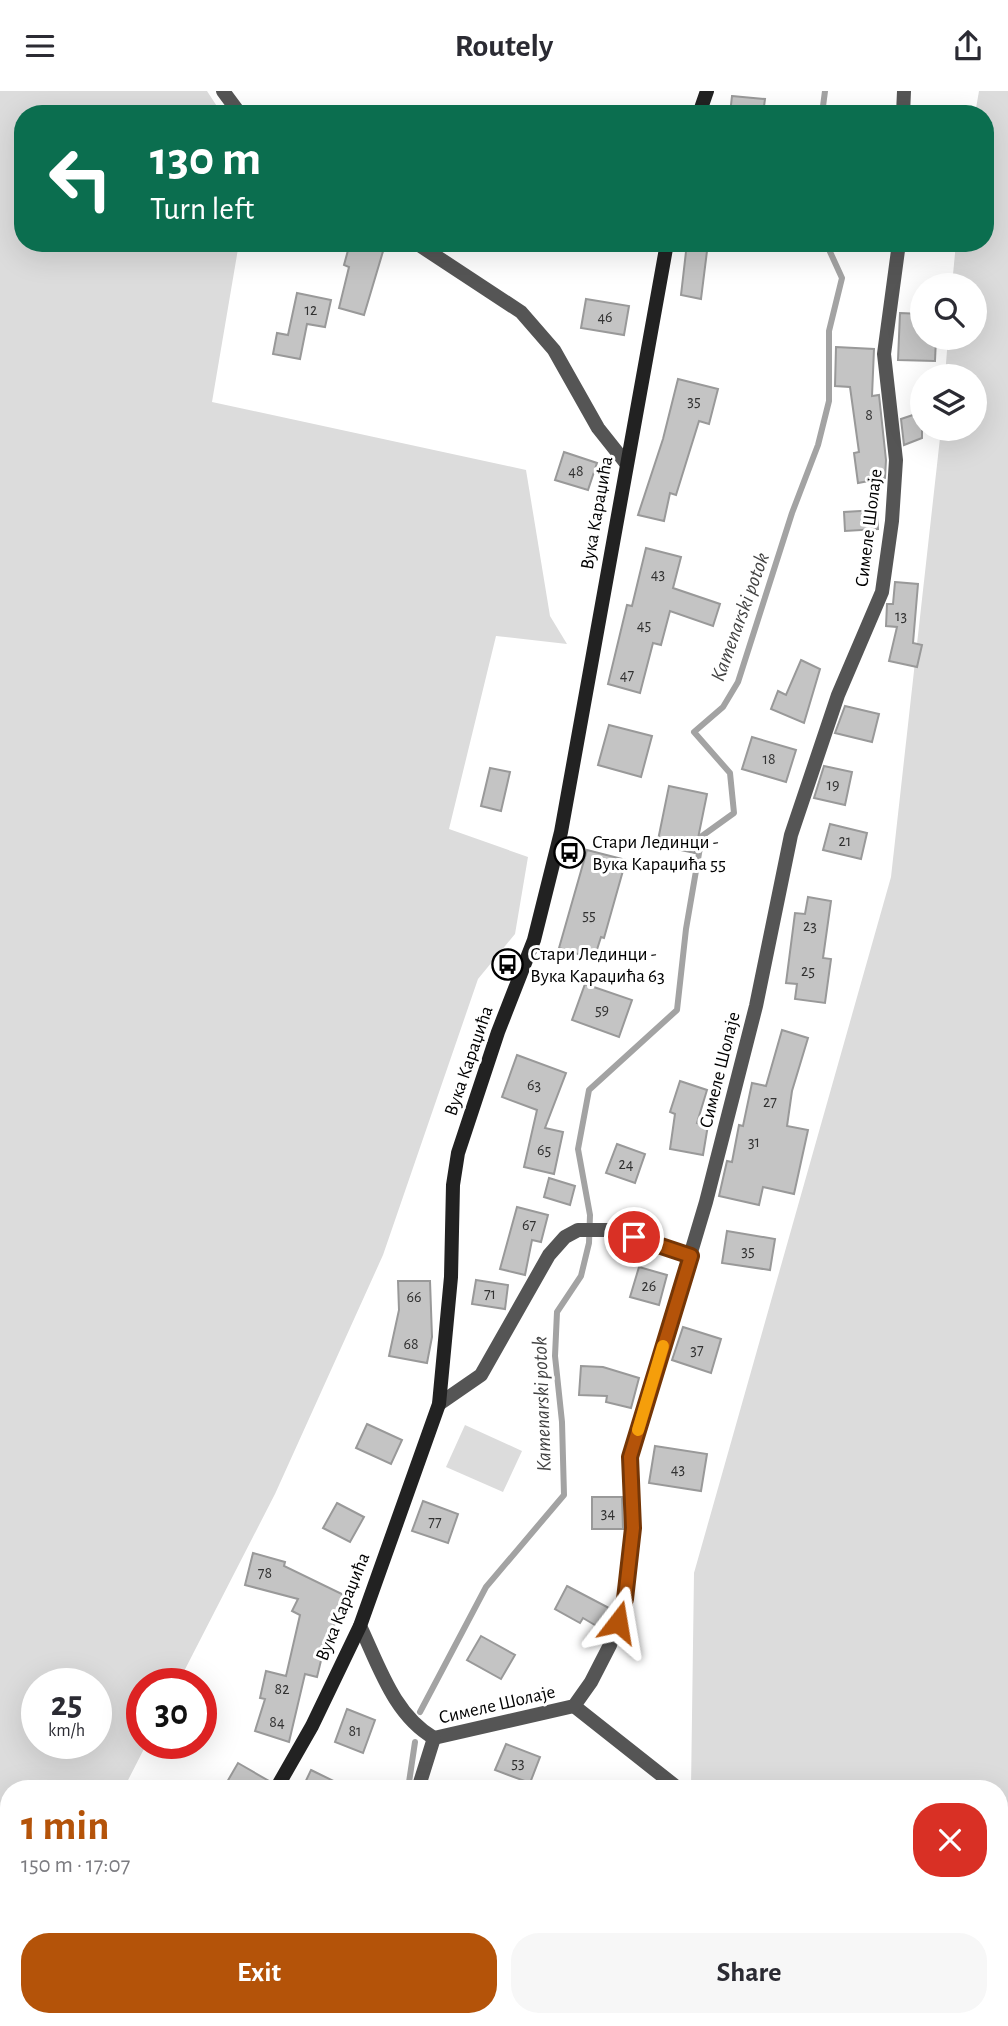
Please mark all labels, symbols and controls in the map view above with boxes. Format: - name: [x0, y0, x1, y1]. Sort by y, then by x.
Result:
- icon: menu: [21, 27, 59, 65]
- icon: share: [949, 27, 987, 65]
- text: Routely: [455, 30, 553, 62]
- icon: left: [35, 133, 126, 224]
- text: 130 m: [150, 135, 261, 184]
- text: Turn left: [150, 193, 254, 225]
- map controls: [910, 273, 987, 441]
- button: search: [910, 273, 987, 350]
- house number: 12: [305, 302, 317, 318]
- house number: 46: [597, 309, 613, 325]
- button: layers: [910, 364, 987, 441]
- house number: 35: [687, 393, 701, 409]
- house number: 8: [865, 407, 873, 423]
- street label: Вука Караџића: [578, 454, 616, 571]
- house number: 48: [568, 463, 584, 479]
- street label: Симеле Шолаје: [852, 468, 886, 588]
- water label: Kamenarski potok: [707, 550, 774, 685]
- house number: 43: [651, 566, 665, 582]
- house number: 13: [895, 608, 907, 624]
- house number: 45: [637, 617, 651, 633]
- house number: 47: [620, 667, 635, 683]
- house number: 18: [762, 751, 776, 767]
- house number: 19: [826, 777, 840, 793]
- place label: Стари Лединци - Вука Караџића 55: [592, 833, 726, 874]
- house number: 21: [839, 833, 851, 849]
- bus stop icon: Стари Лединци - Вука Караџића 55: [552, 836, 586, 870]
- house number: 55: [582, 907, 596, 923]
- house number: 23: [803, 918, 817, 934]
- place label: Стари Лединци - Вука Караџића 63: [530, 945, 665, 986]
- bus stop icon: Стари Лединци - Вука Караџића 63: [490, 948, 524, 982]
- house number: 25: [801, 963, 815, 979]
- house number: 59: [595, 1002, 609, 1018]
- street label: Вука Караџића: [441, 1003, 497, 1118]
- street label: Симеле Шолаје: [696, 1010, 744, 1130]
- house number: 63: [527, 1077, 541, 1093]
- house number: 27: [763, 1094, 777, 1110]
- house number: 31: [748, 1134, 760, 1150]
- house number: 65: [537, 1142, 551, 1158]
- house number: 24: [619, 1156, 634, 1172]
- pin: [604, 1207, 664, 1267]
- house number: 67: [522, 1217, 536, 1233]
- icon: arrive: [615, 1218, 653, 1256]
- house number: 35: [741, 1243, 755, 1259]
- house number: 26: [642, 1278, 656, 1294]
- house number: 71: [484, 1286, 496, 1302]
- house number: 66: [406, 1289, 422, 1305]
- house number: 68: [403, 1336, 419, 1352]
- water label: Kamenarski potok: [529, 1336, 556, 1472]
- house number: 37: [690, 1342, 704, 1358]
- house number: 43: [671, 1461, 685, 1477]
- house number: 34: [601, 1505, 615, 1521]
- house number: 77: [428, 1514, 442, 1530]
- street label: Вука Караџића: [313, 1550, 373, 1664]
- house number: 78: [258, 1565, 272, 1581]
- position arrow: [581, 1585, 655, 1659]
- speed limit sign: 30: [126, 1668, 217, 1759]
- house number: 82: [275, 1681, 289, 1697]
- street label: Симеле Шолаје: [437, 1682, 557, 1728]
- text: 25: [51, 1687, 82, 1722]
- house number: 84: [269, 1714, 285, 1730]
- text: km/h: [48, 1722, 85, 1740]
- house number: 81: [348, 1723, 362, 1739]
- house number: 53: [511, 1755, 525, 1771]
- button: close: [913, 1803, 987, 1877]
- text: 1 min: [21, 1805, 110, 1847]
- text: 150 m · 17:07: [21, 1854, 130, 1877]
- button: Exit: [21, 1933, 497, 2013]
- button: Share: [511, 1933, 987, 2013]

